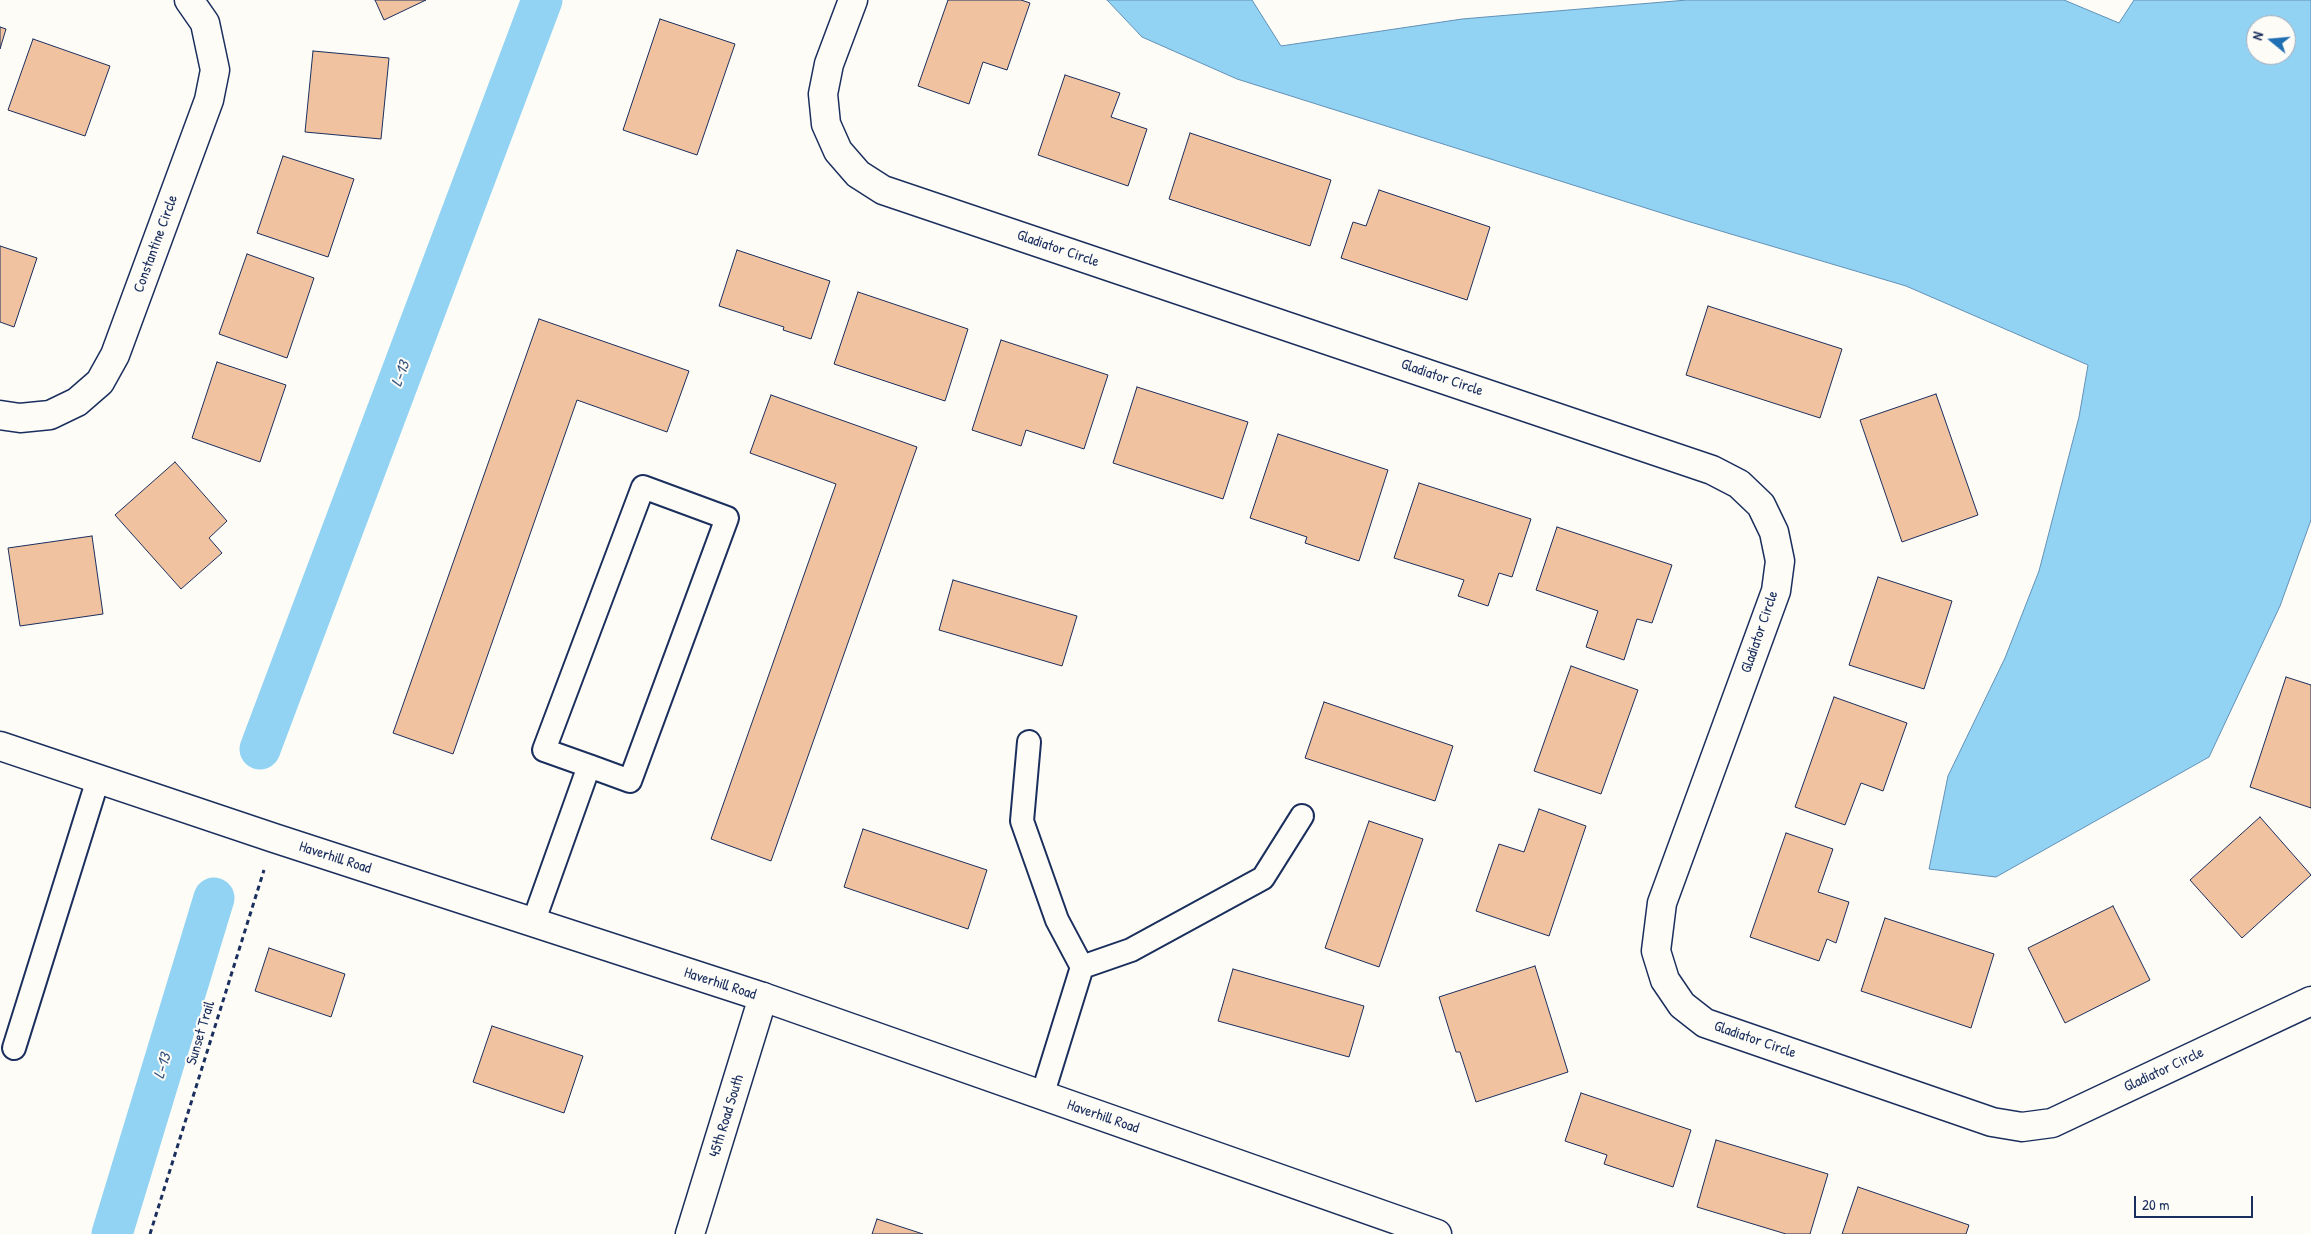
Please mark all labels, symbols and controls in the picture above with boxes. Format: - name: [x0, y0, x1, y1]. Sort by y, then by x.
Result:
- north arrow: [2246, 15, 2296, 65]
- text: N: [2247, 29, 2267, 42]
- street label: Constantine Circle: [130, 193, 182, 295]
- street label: Gladiator Circle: [1015, 227, 1101, 271]
- street label: Gladiator Circle: [1399, 356, 1485, 400]
- water label: L-13: [387, 359, 415, 389]
- street label: Gladiator Circle: [1738, 589, 1782, 675]
- street label: Haverhill Road: [297, 838, 373, 878]
- street label: Haverhill Road: [682, 964, 758, 1004]
- street label: Sunset Trail: [183, 999, 219, 1067]
- street label: Gladiator Circle: [1712, 1018, 1798, 1062]
- street label: Gladiator Circle: [2121, 1044, 2207, 1096]
- water label: L-13: [150, 1051, 176, 1081]
- street label: 45th Road South: [706, 1073, 748, 1159]
- street label: Haverhill Road: [1065, 1096, 1141, 1138]
- scale bar: [2136, 1186, 2255, 1218]
- text: 20 m: [2142, 1194, 2169, 1215]

